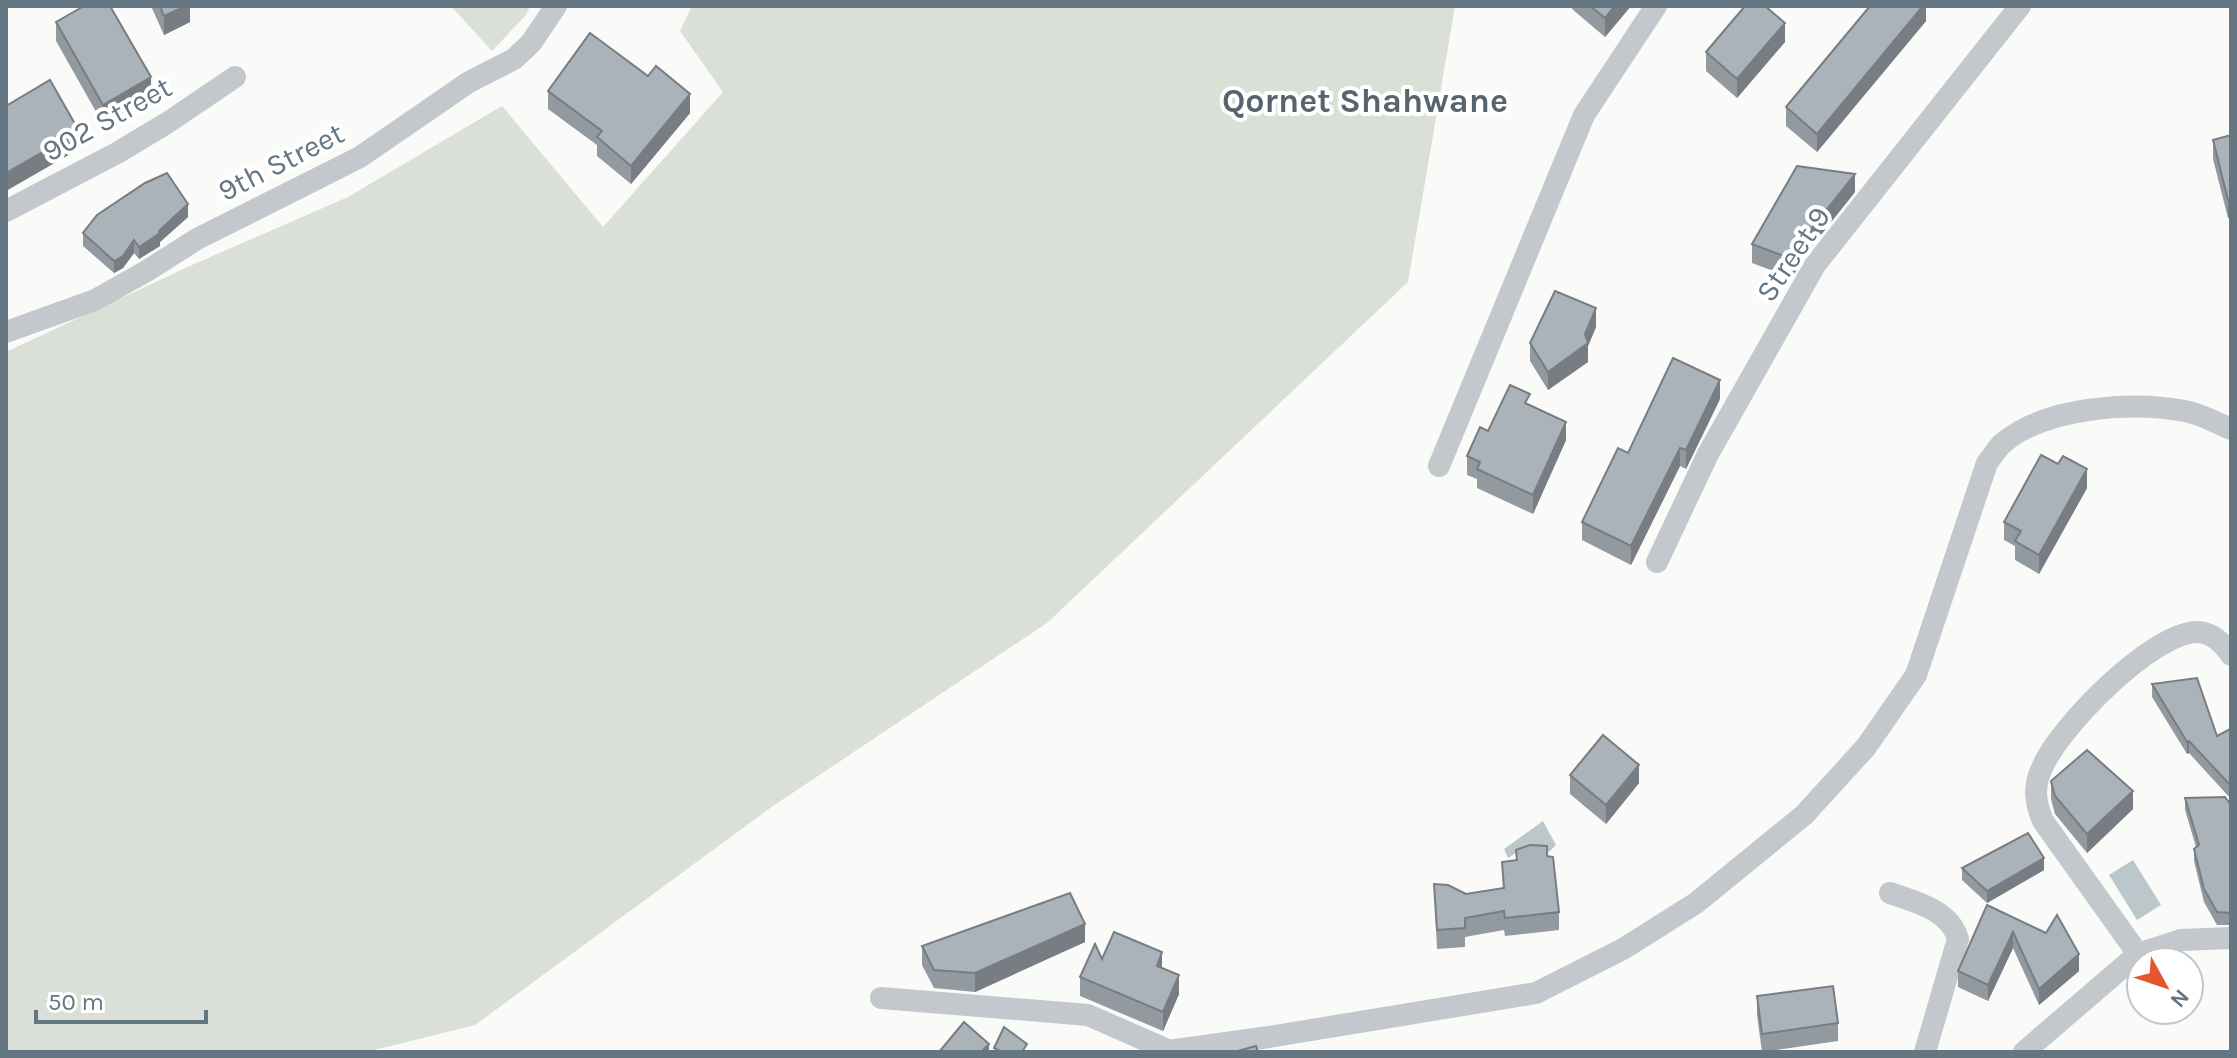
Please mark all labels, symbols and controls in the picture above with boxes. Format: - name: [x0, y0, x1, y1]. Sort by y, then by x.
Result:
- street label: 902 Street: [36, 69, 178, 169]
- district label: Qornet Shahwane: [1222, 81, 1508, 121]
- street label: 9th Street: [212, 115, 350, 209]
- street label: Street 9: [1748, 200, 1838, 308]
- north arrow: [2125, 946, 2205, 1026]
- scale bar: [36, 974, 206, 1024]
- text: N: [2165, 984, 2195, 1013]
- text: 50 m: [48, 988, 104, 1016]

